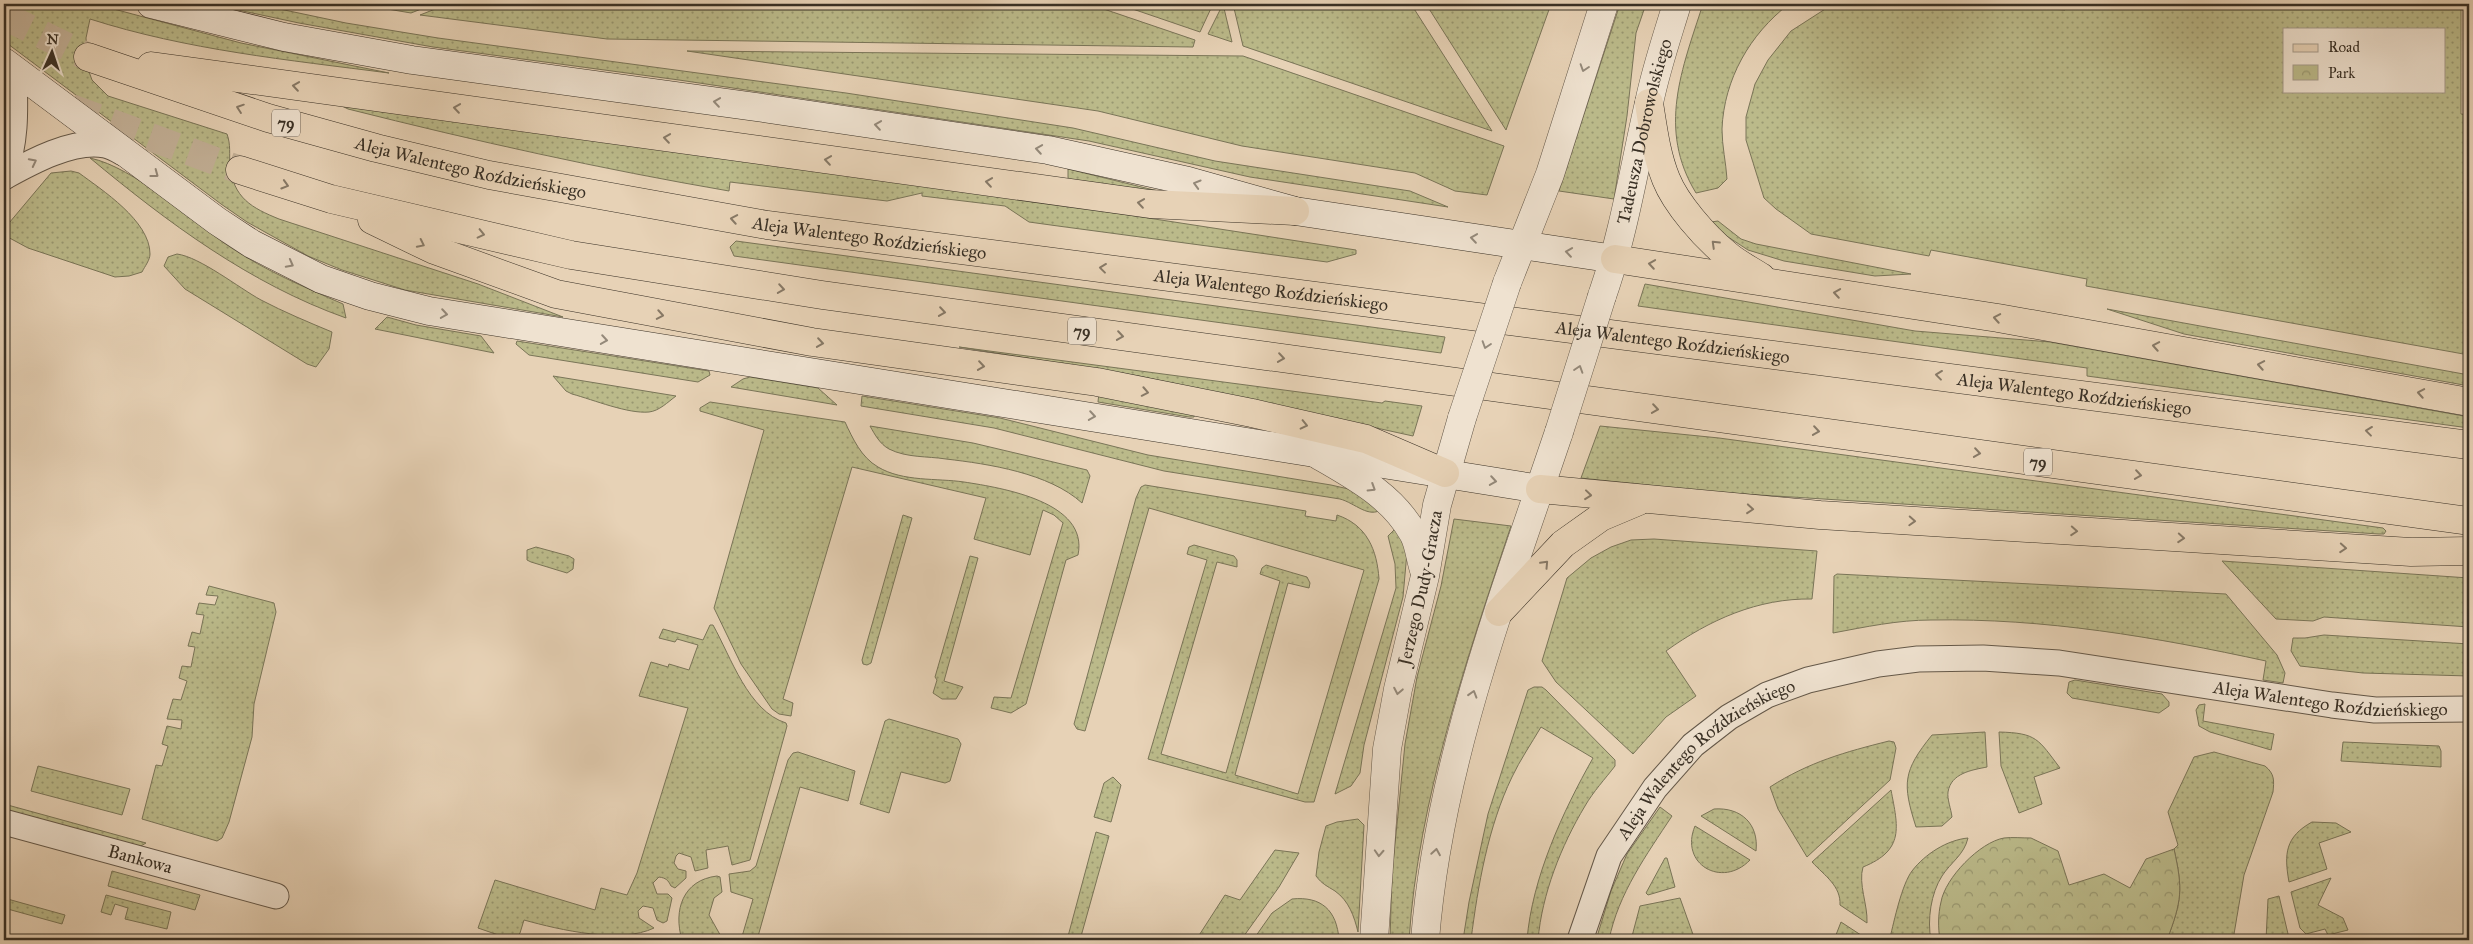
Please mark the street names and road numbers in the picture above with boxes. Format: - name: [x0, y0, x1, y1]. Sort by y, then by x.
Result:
- street label: Tadeusza Dobrowolskiego: [1612, 36, 1677, 226]
- road number: 79: [272, 110, 300, 136]
- street label: Aleja Walentego Roździeńskiego: [352, 131, 588, 203]
- street label: Aleja Walentego Roździeńskiego: [750, 211, 988, 264]
- street label: Aleja Walentego Roździeńskiego: [1152, 264, 1389, 316]
- street label: Aleja Walentego Roździeńskiego: [1553, 316, 1791, 368]
- road number: 79: [1068, 318, 1096, 344]
- street label: Aleja Walentego Roździeńskiego: [1955, 368, 2193, 420]
- road number: 79: [2024, 448, 2052, 476]
- street label: Jerzego Dudy-Gracza: [1393, 508, 1447, 670]
- street label: Aleja Walentego Roździeńskiego: [1612, 675, 1798, 845]
- street label: Aleja Walentego Roździeńskiego: [2211, 676, 2448, 721]
- street label: Bankowa: [105, 840, 175, 878]

